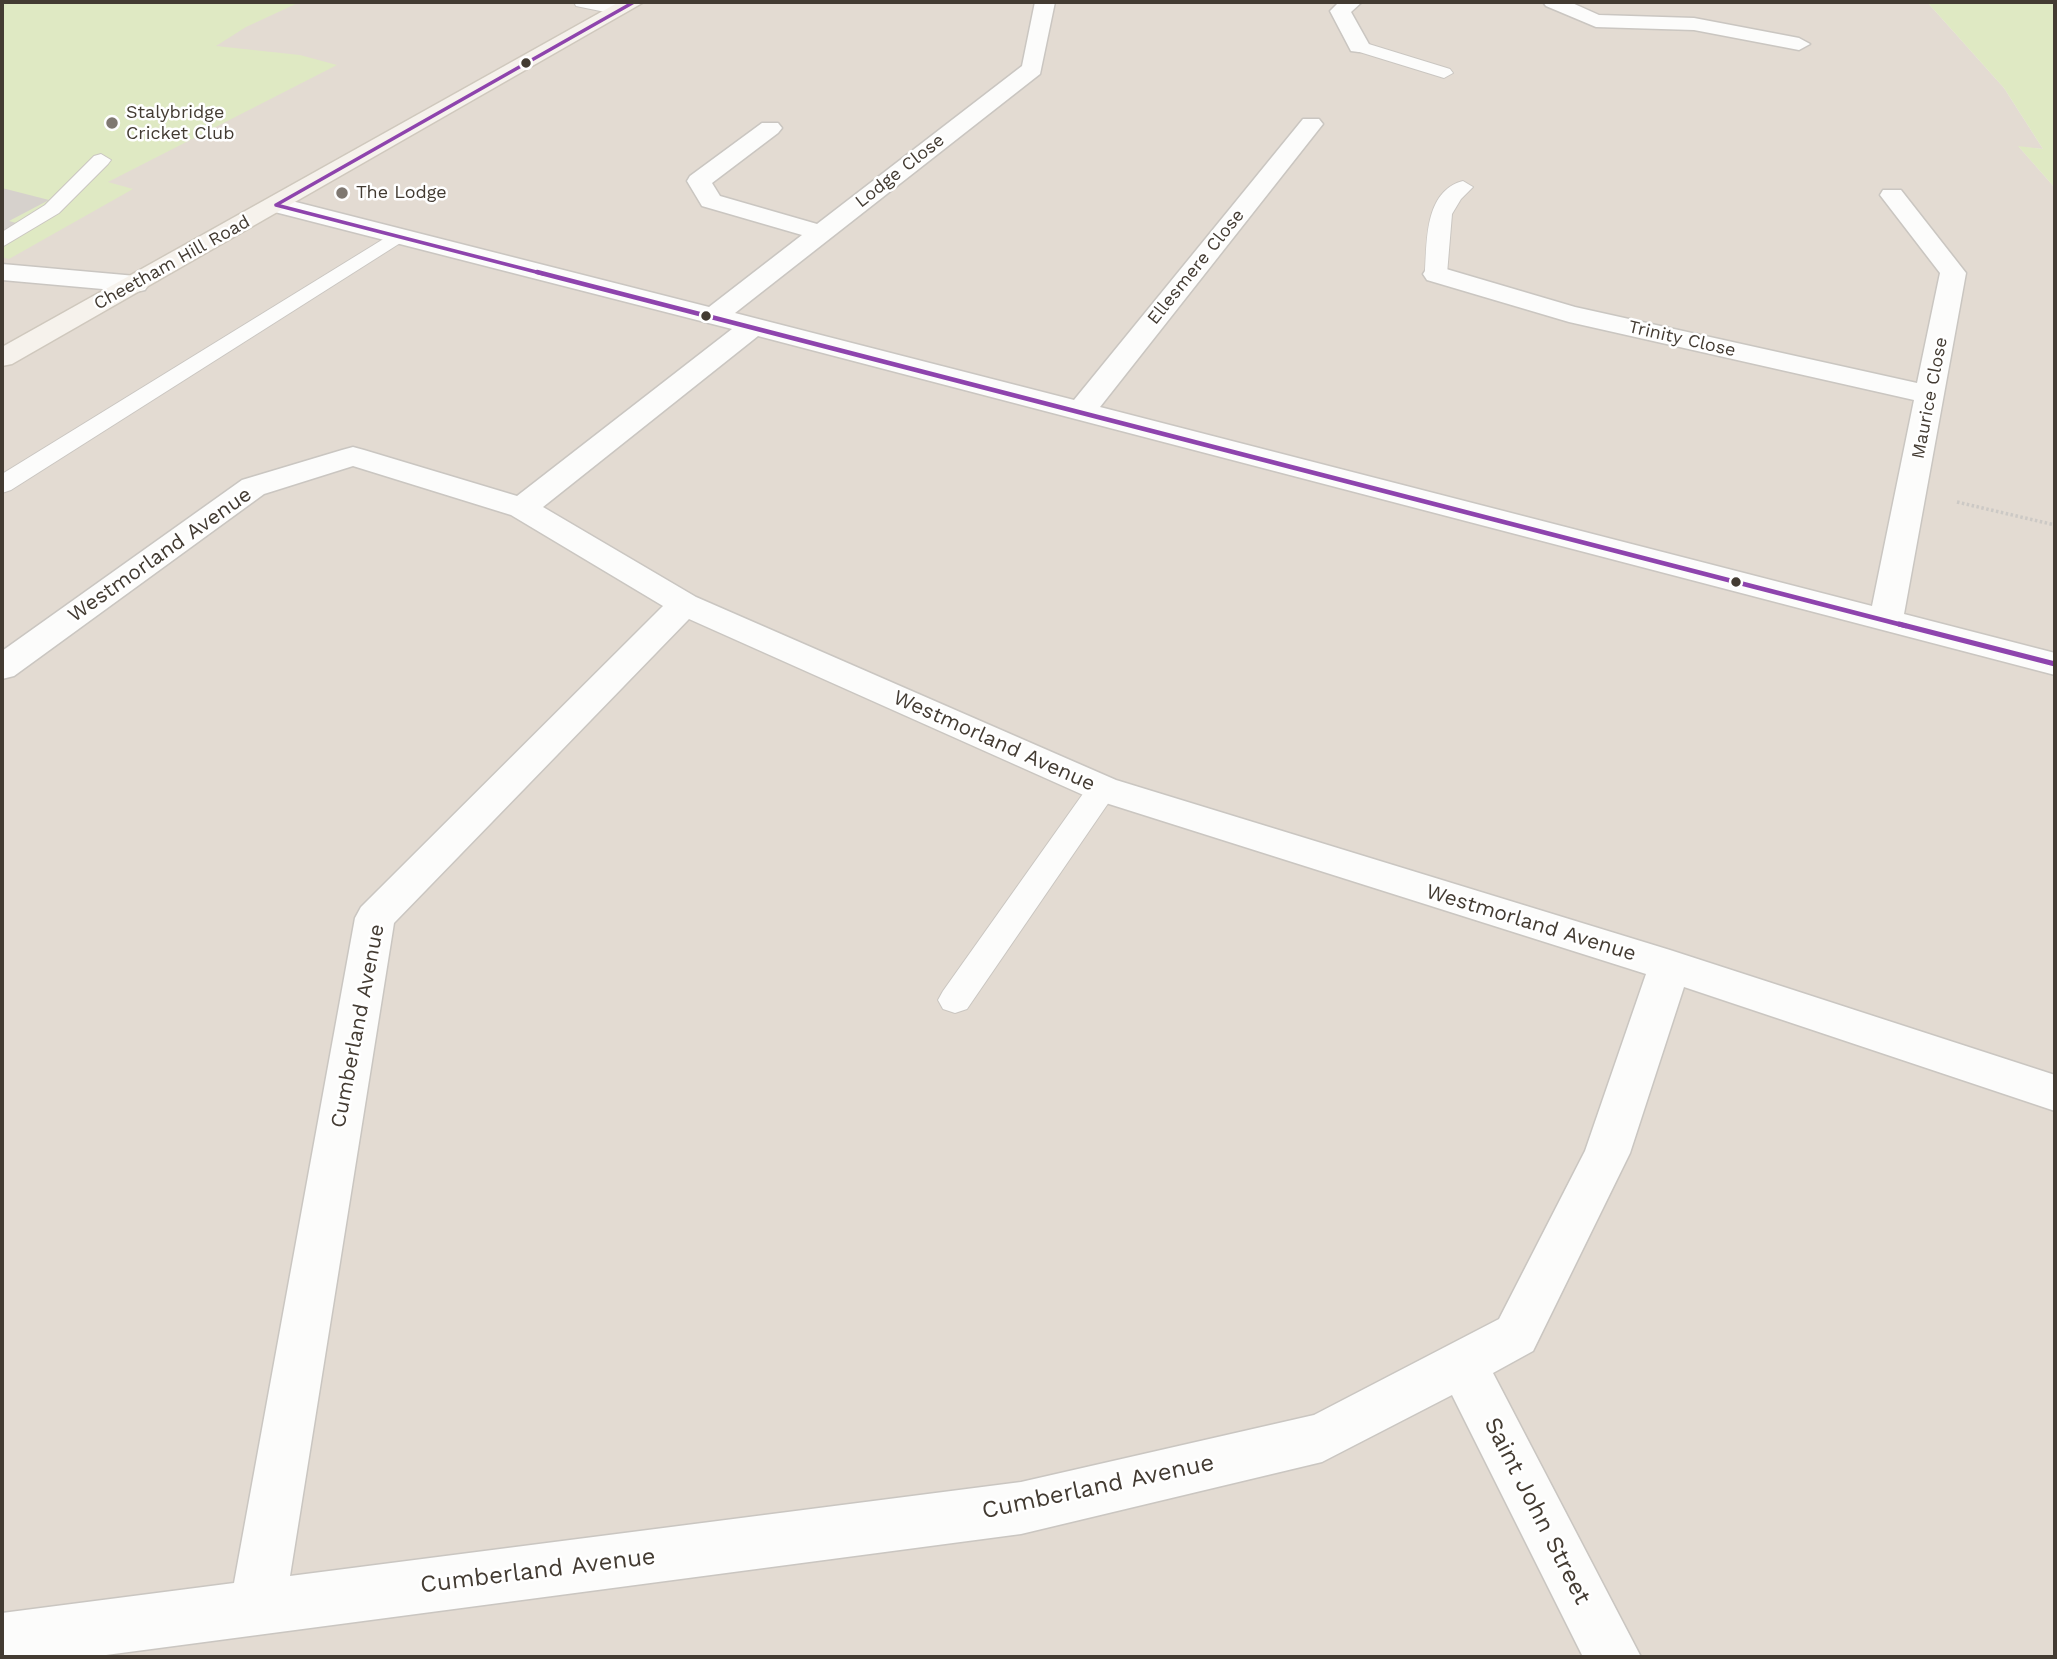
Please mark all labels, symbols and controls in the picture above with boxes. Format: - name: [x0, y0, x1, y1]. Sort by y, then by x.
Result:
- unlabelled marker: [519, 56, 533, 70]
- place label: Stalybridge Cricket Club: [126, 102, 234, 144]
- marker: Stalybridge Cricket Club: [104, 115, 120, 131]
- street label: Lodge Close: [851, 129, 949, 213]
- place label: The Lodge: [356, 182, 447, 204]
- marker: The Lodge: [334, 185, 350, 201]
- street label: Ellesmere Close: [1143, 205, 1249, 329]
- street label: Cheetham Hill Road: [90, 211, 254, 315]
- unlabelled marker: [699, 309, 713, 323]
- street label: Trinity Close: [1626, 316, 1738, 362]
- street label: Maurice Close: [1908, 335, 1952, 461]
- street label: Westmorland Avenue: [63, 482, 257, 628]
- unlabelled marker: [1729, 575, 1743, 589]
- street label: Westmorland Avenue: [889, 685, 1099, 797]
- street label: Westmorland Avenue: [1423, 879, 1639, 967]
- street label: Cumberland Avenue: [326, 922, 390, 1130]
- street label: Saint John Street: [1477, 1413, 1597, 1609]
- street label: Cumberland Avenue: [979, 1448, 1217, 1526]
- street label: Cumberland Avenue: [419, 1542, 657, 1600]

